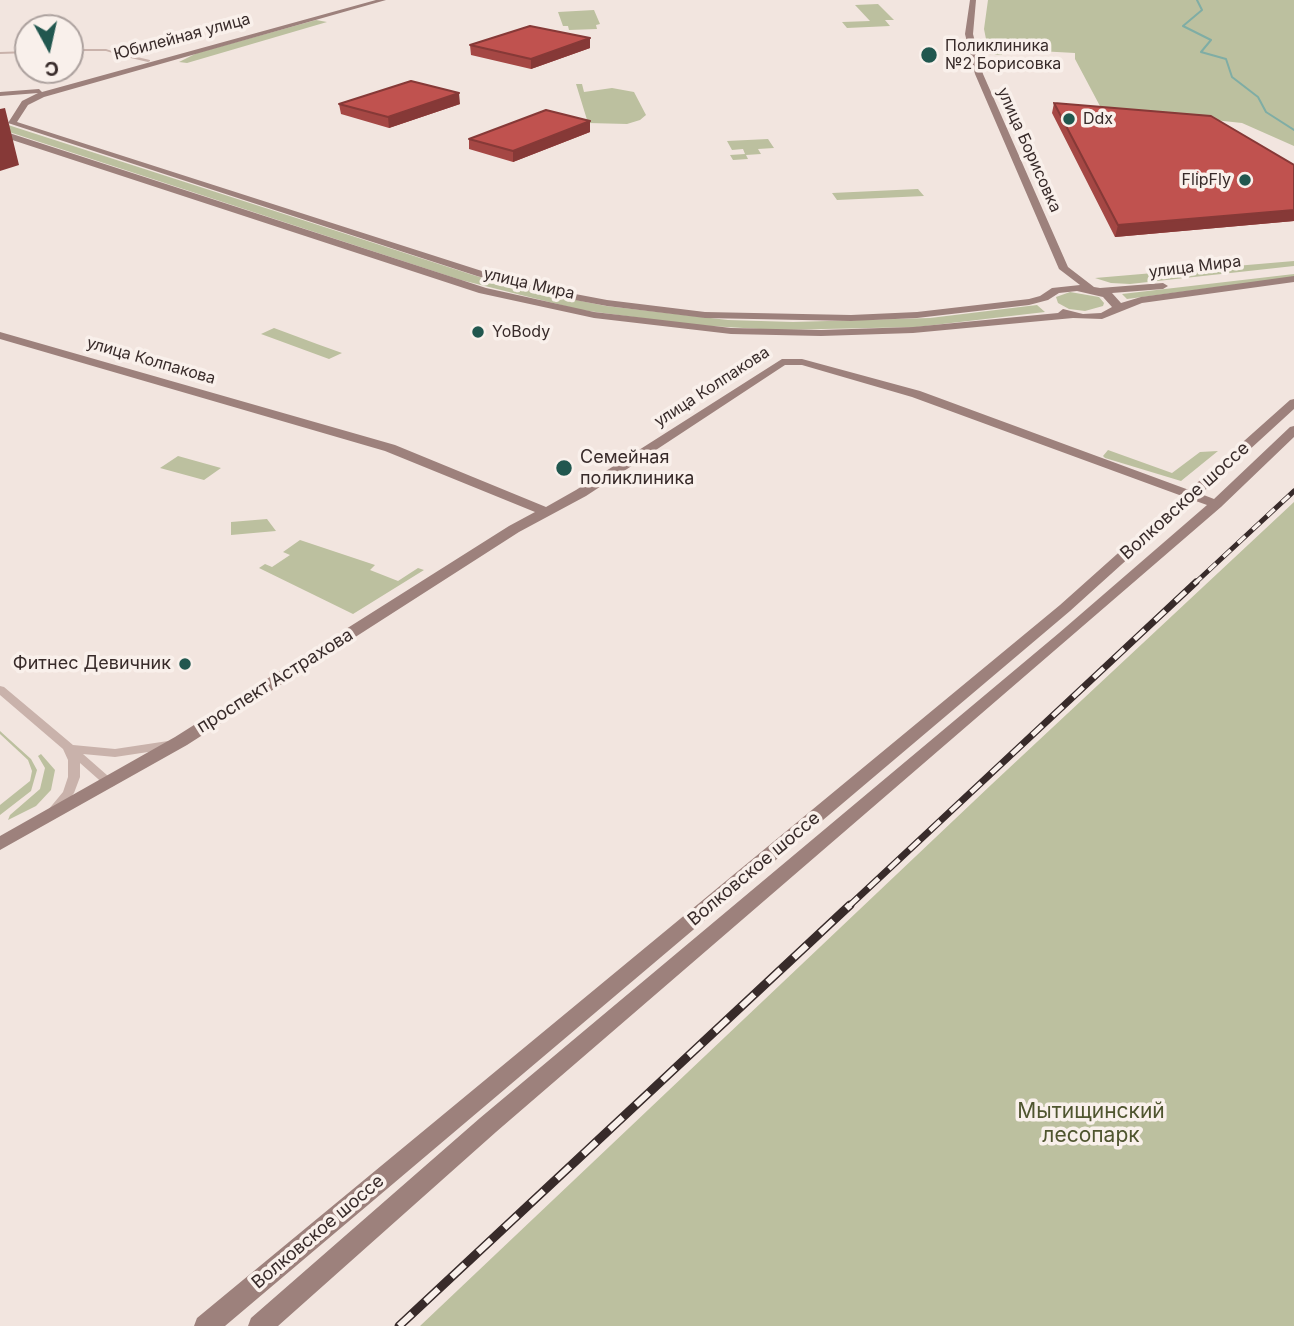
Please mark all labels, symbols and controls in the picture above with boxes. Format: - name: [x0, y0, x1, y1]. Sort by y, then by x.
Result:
- street label: Юбилейная улица: [112, 10, 252, 64]
- north arrow: [14, 14, 84, 84]
- place label: Поликлиника №2 Борисовка: [945, 36, 1061, 74]
- marker: Поликлиника №2 Борисовка: [919, 45, 939, 65]
- text: С: [43, 56, 60, 81]
- street label: улица Борисовка: [993, 85, 1065, 215]
- place label: Ddx: [1083, 109, 1113, 129]
- marker: Ddx: [1061, 111, 1077, 127]
- place label: FlipFly: [1182, 170, 1231, 190]
- marker: FlipFly: [1237, 172, 1253, 188]
- street label: улица Мира: [1148, 252, 1242, 282]
- street label: улица Мира: [482, 264, 576, 304]
- place label: YoBody: [492, 322, 550, 342]
- marker: YoBody: [470, 324, 486, 340]
- street label: улица Колпакова: [84, 333, 218, 389]
- street label: улица Колпакова: [651, 343, 773, 431]
- street label: Волковское шоссе: [1116, 437, 1254, 565]
- place label: Семейная поликлиника: [580, 447, 694, 490]
- marker: Семейная поликлиника: [554, 458, 574, 478]
- street label: проспект Астрахова: [193, 624, 357, 738]
- place label: Фитнес Девичник: [13, 653, 171, 675]
- marker: Фитнес Девичник: [177, 656, 193, 672]
- street label: Волковское шоссе: [684, 807, 824, 931]
- park label: Мытищинский лесопарк: [1017, 1099, 1165, 1149]
- street label: Волковское шоссе: [248, 1170, 388, 1294]

